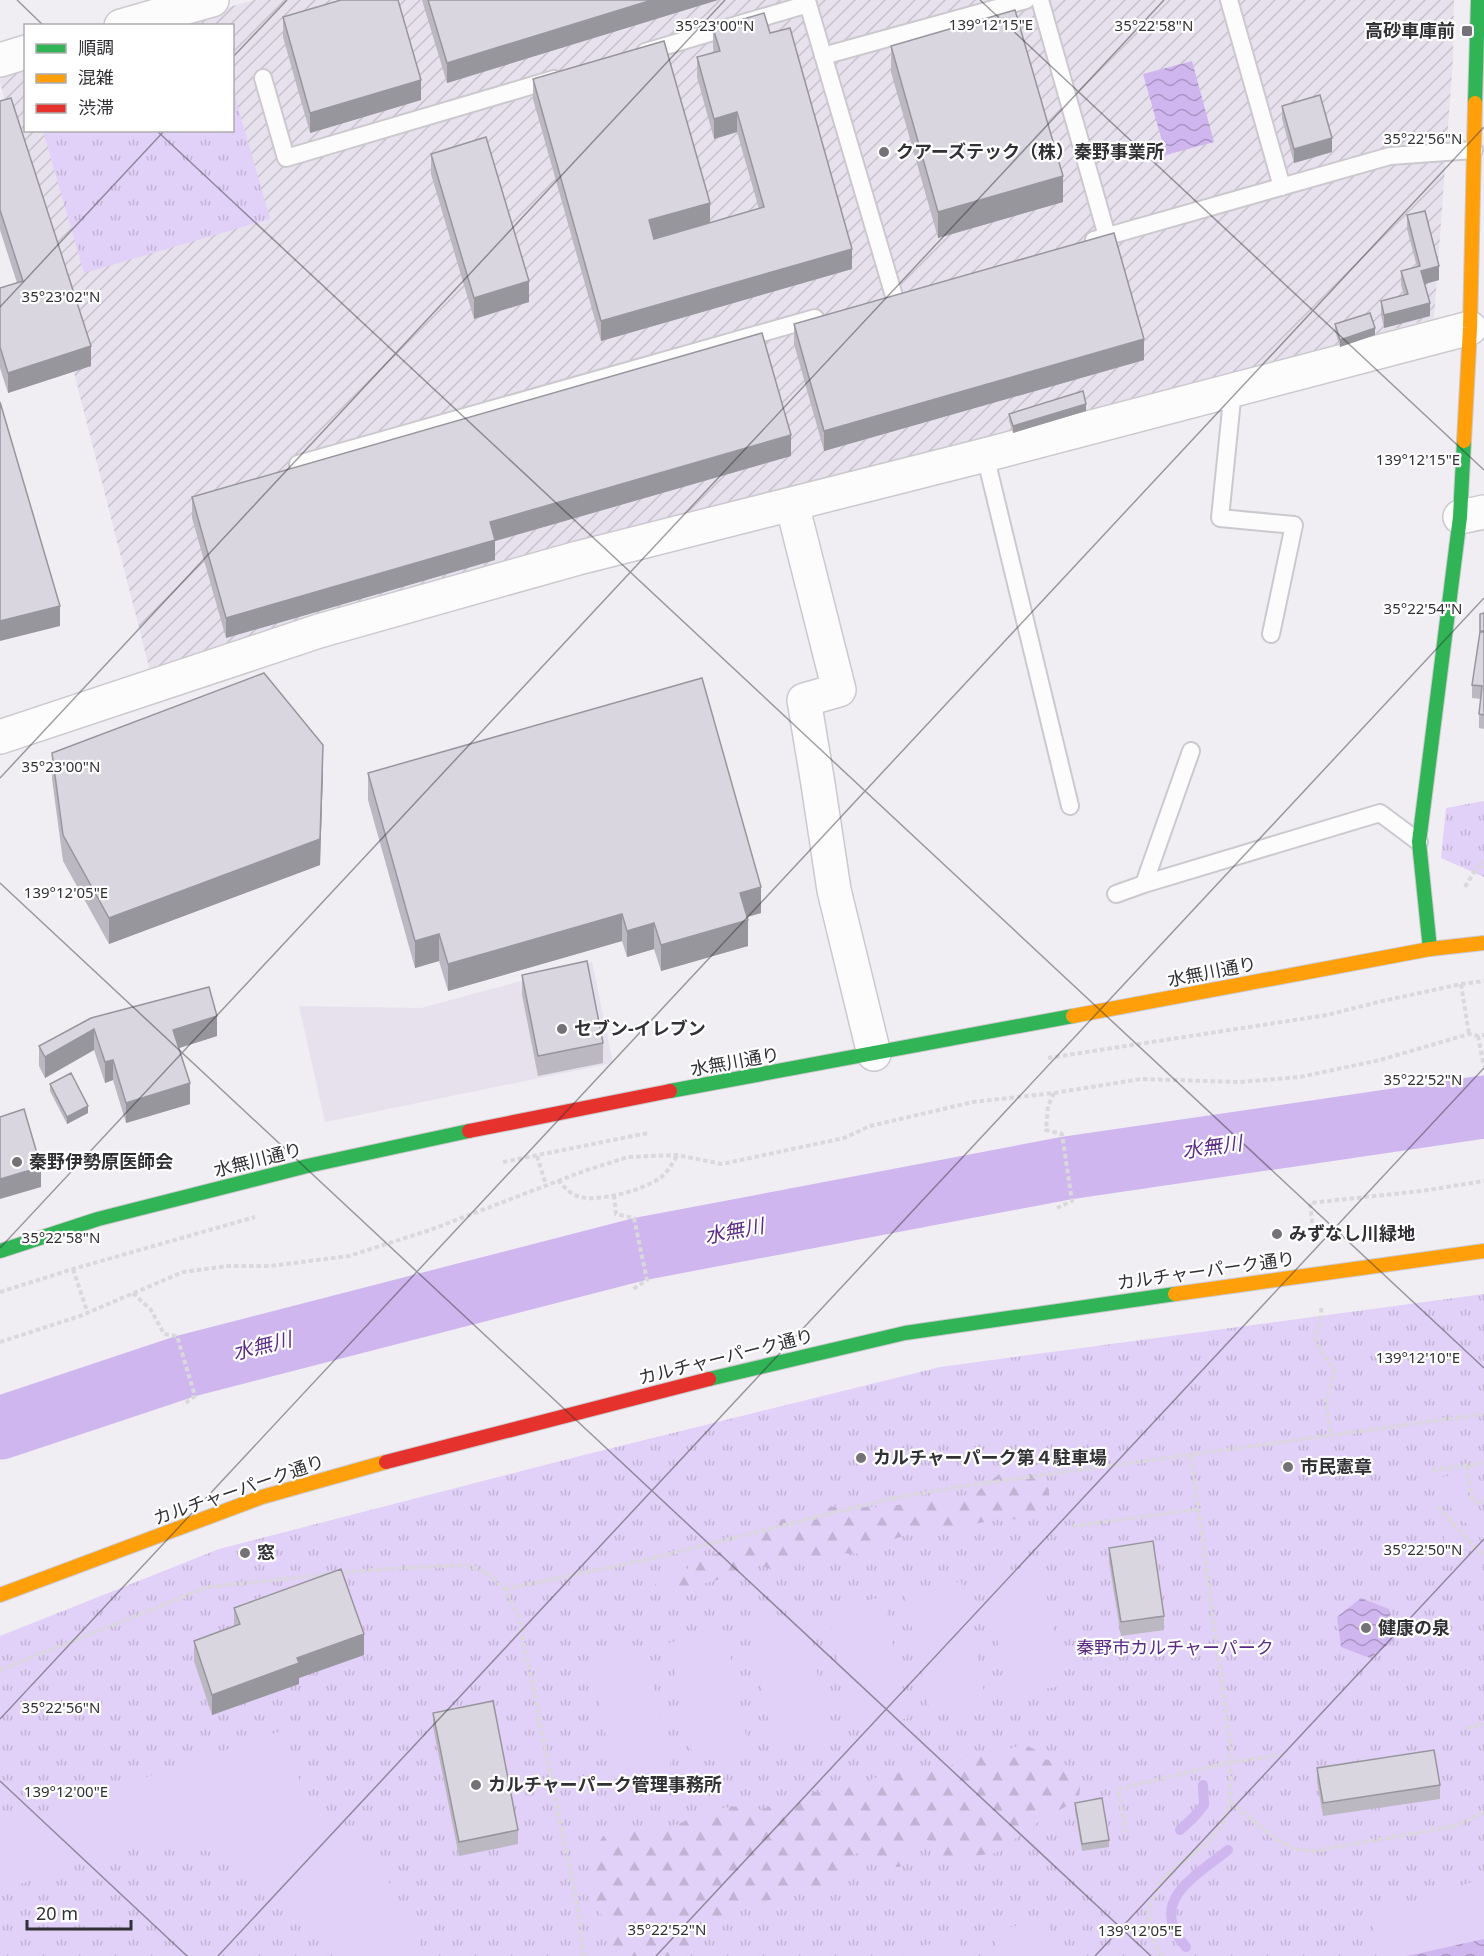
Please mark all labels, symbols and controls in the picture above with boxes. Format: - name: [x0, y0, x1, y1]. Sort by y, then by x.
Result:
- text: 139°12'15"E: [949, 14, 1033, 34]
- text: 35°23'00"N: [676, 15, 754, 35]
- text: 35°22'58"N: [1115, 15, 1193, 35]
- place label: 高砂車庫前: [1365, 18, 1455, 42]
- legend: [24, 24, 234, 132]
- marker: 高砂車庫前: [1460, 24, 1474, 38]
- text: 順調: [78, 35, 114, 59]
- text: 混雑: [78, 65, 114, 89]
- text: 渋滞: [78, 95, 114, 119]
- text: 35°22'56"N: [1384, 128, 1462, 148]
- place label: クアーズテック（株）秦野事業所: [896, 139, 1164, 163]
- marker: クアーズテック（株）秦野事業所: [877, 145, 891, 159]
- text: 35°23'02"N: [22, 286, 100, 306]
- text: 139°12'15"E: [1376, 449, 1460, 469]
- text: 35°22'54"N: [1384, 598, 1462, 618]
- text: 35°23'00"N: [22, 756, 100, 776]
- text: 139°12'05"E: [24, 882, 108, 902]
- street label: 水無川通り: [1165, 951, 1258, 991]
- place label: セブン-イレブン: [574, 1016, 706, 1040]
- marker: セブン-イレブン: [555, 1022, 569, 1036]
- street label: 水無川通り: [688, 1041, 781, 1081]
- text: 35°22'52"N: [1384, 1069, 1462, 1089]
- water label: 水無川: [1180, 1129, 1245, 1164]
- street label: 水無川通り: [211, 1136, 304, 1182]
- place label: 秦野伊勢原医師会: [29, 1149, 173, 1173]
- marker: 秦野伊勢原医師会: [10, 1155, 24, 1169]
- water label: 水無川: [702, 1211, 768, 1249]
- place label: みずなし川緑地: [1289, 1221, 1415, 1245]
- text: 35°22'58"N: [22, 1227, 100, 1247]
- marker: みずなし川緑地: [1270, 1227, 1284, 1241]
- street label: カルチャーパーク通り: [1115, 1246, 1296, 1294]
- street label: カルチャーパーク通り: [636, 1323, 816, 1389]
- water label: 水無川: [230, 1325, 296, 1366]
- text: 139°12'10"E: [1376, 1347, 1460, 1367]
- place label: カルチャーパーク第４駐車場: [873, 1445, 1107, 1469]
- street label: カルチャーパーク通り: [150, 1448, 328, 1530]
- marker: カルチャーパーク第４駐車場: [854, 1451, 868, 1465]
- place label: 市民憲章: [1300, 1454, 1372, 1478]
- marker: 市民憲章: [1281, 1460, 1295, 1474]
- text: 35°22'50"N: [1384, 1539, 1462, 1559]
- place label: 窓: [257, 1540, 275, 1564]
- marker: 窓: [238, 1546, 252, 1560]
- place label: 健康の泉: [1378, 1615, 1450, 1639]
- marker: 健康の泉: [1359, 1621, 1373, 1635]
- park label: 秦野市カルチャーパーク: [1076, 1635, 1274, 1659]
- text: 35°22'56"N: [22, 1697, 100, 1717]
- place label: カルチャーパーク管理事務所: [488, 1772, 722, 1796]
- marker: カルチャーパーク管理事務所: [469, 1778, 483, 1792]
- text: 139°12'00"E: [24, 1781, 108, 1801]
- scale bar: [27, 1893, 130, 1931]
- text: 20 m: [36, 1901, 78, 1925]
- text: 35°22'52"N: [628, 1919, 706, 1939]
- text: 139°12'05"E: [1098, 1920, 1182, 1940]

